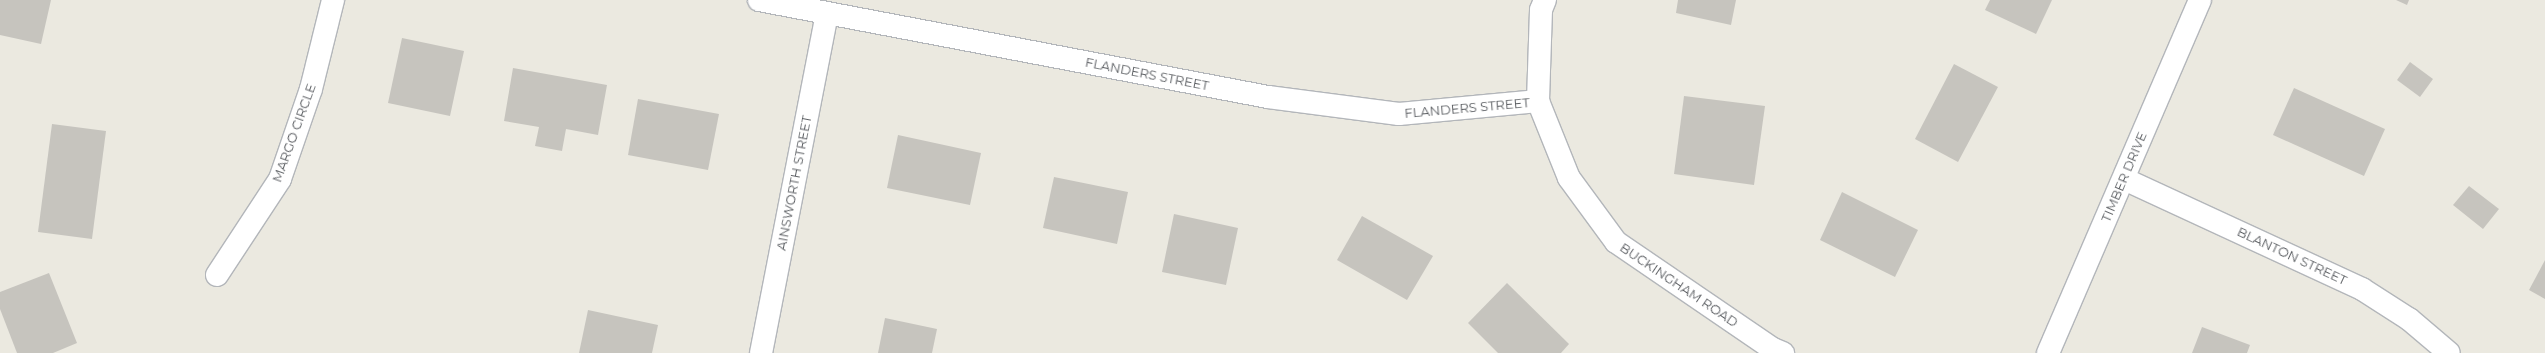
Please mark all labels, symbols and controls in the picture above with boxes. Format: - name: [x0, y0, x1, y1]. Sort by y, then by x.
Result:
- street label: FLANDERS STREET: [1084, 54, 1210, 94]
- street label: MARGO CIRCLE: [269, 82, 319, 184]
- street label: FLANDERS STREET: [1404, 95, 1530, 121]
- street label: AINSWORTH STREET: [773, 114, 815, 252]
- street label: TIMBER DRIVE: [2098, 130, 2150, 224]
- street label: BLANTON STREET: [2235, 224, 2349, 288]
- street label: BUCKINGHAM ROAD: [1617, 240, 1741, 330]

